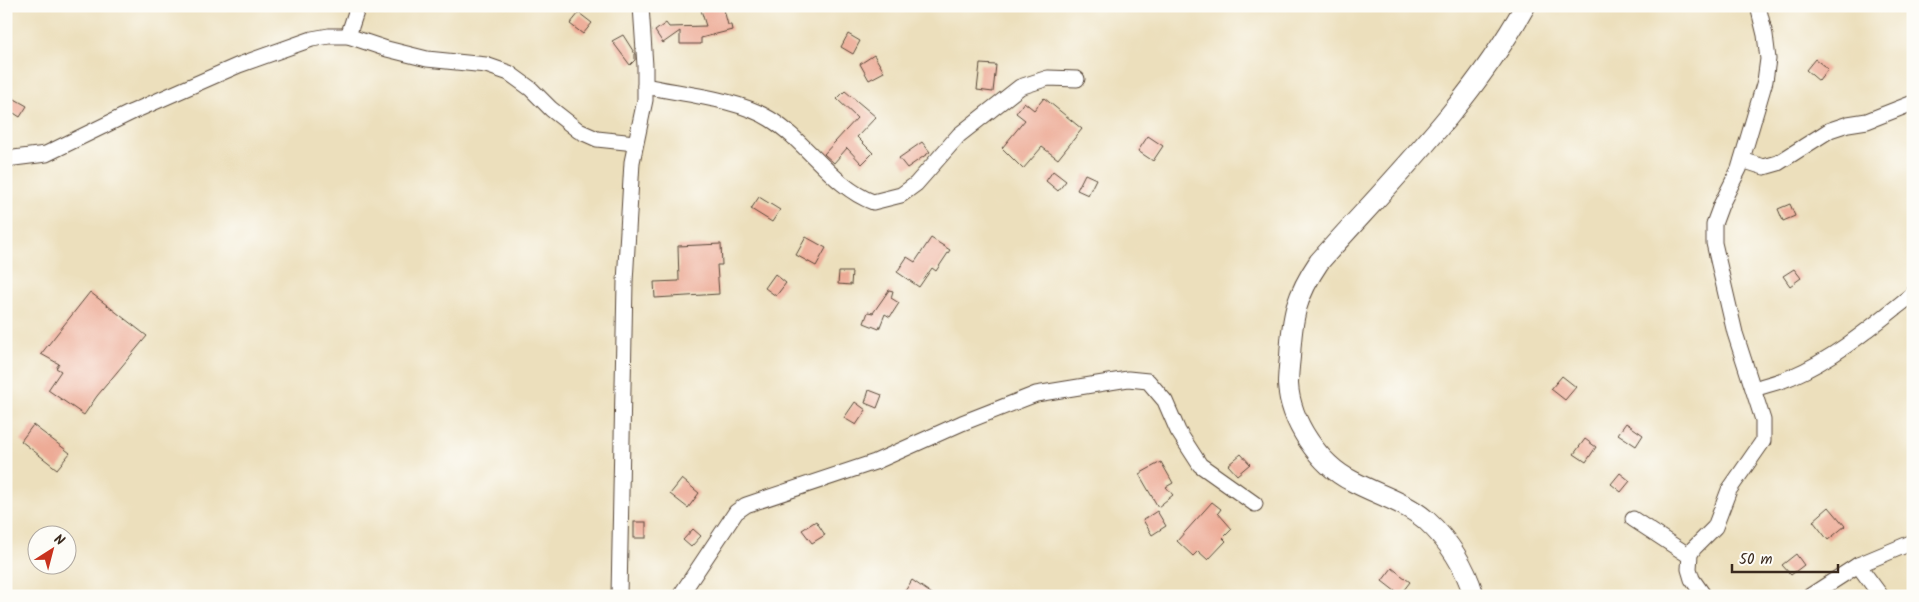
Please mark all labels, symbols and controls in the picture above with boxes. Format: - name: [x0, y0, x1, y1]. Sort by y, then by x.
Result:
- north arrow: [28, 524, 78, 574]
- text: N: [49, 529, 69, 552]
- scale bar: [1732, 542, 1838, 574]
- text: 50 m: [1739, 548, 1773, 572]

